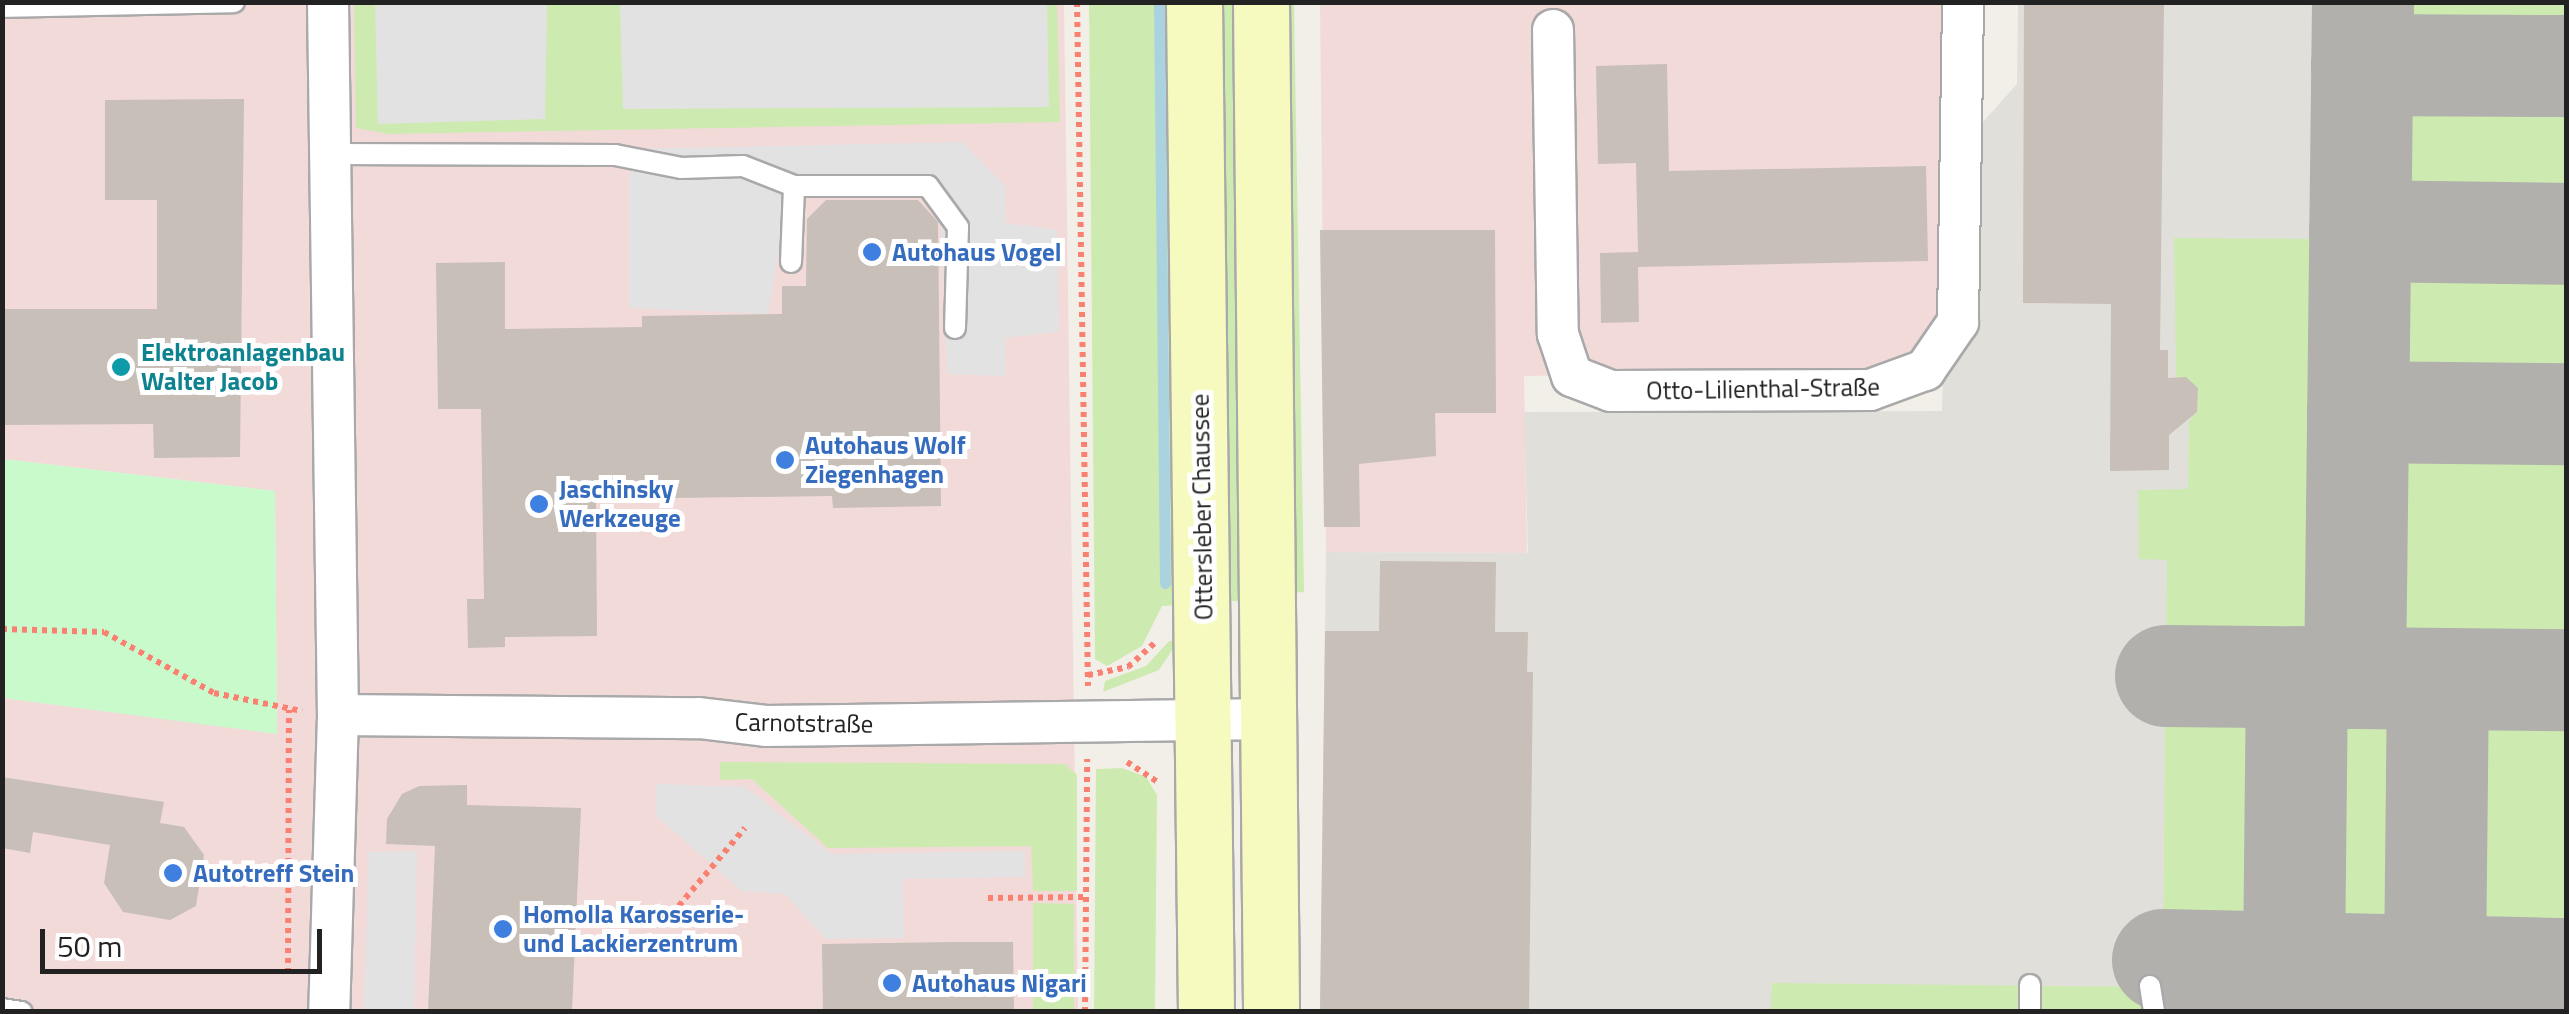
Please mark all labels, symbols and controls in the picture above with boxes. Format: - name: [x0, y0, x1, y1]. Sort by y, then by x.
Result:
- place label: Autohaus Vogel: [892, 237, 1061, 267]
- marker: Autohaus Vogel: [861, 241, 883, 263]
- place label: Elektroanlagenbau Walter Jacob: [141, 338, 345, 397]
- marker: Elektroanlagenbau Walter Jacob: [110, 356, 132, 378]
- street label: Otto-Lilienthal-Straße: [1646, 372, 1880, 406]
- street label: Ottersleber Chaussee: [1185, 393, 1219, 621]
- place label: Autohaus Wolf Ziegenhagen: [805, 431, 966, 490]
- marker: Autohaus Wolf Ziegenhagen: [774, 449, 796, 471]
- place label: Jaschinsky Werkzeuge: [559, 475, 681, 534]
- marker: Jaschinsky Werkzeuge: [528, 493, 550, 515]
- street label: Carnotstraße: [734, 707, 874, 739]
- place label: Autotreff Stein: [193, 858, 354, 888]
- marker: Autotreff Stein: [162, 862, 184, 884]
- place label: Homolla Karosserie- und Lackierzentrum: [523, 900, 744, 959]
- scale bar: [45, 909, 328, 971]
- marker: Homolla Karosserie- und Lackierzentrum: [492, 918, 514, 940]
- text: 50 m: [57, 923, 122, 969]
- place label: Autohaus Nigari: [912, 968, 1087, 998]
- marker: Autohaus Nigari: [881, 972, 903, 994]

